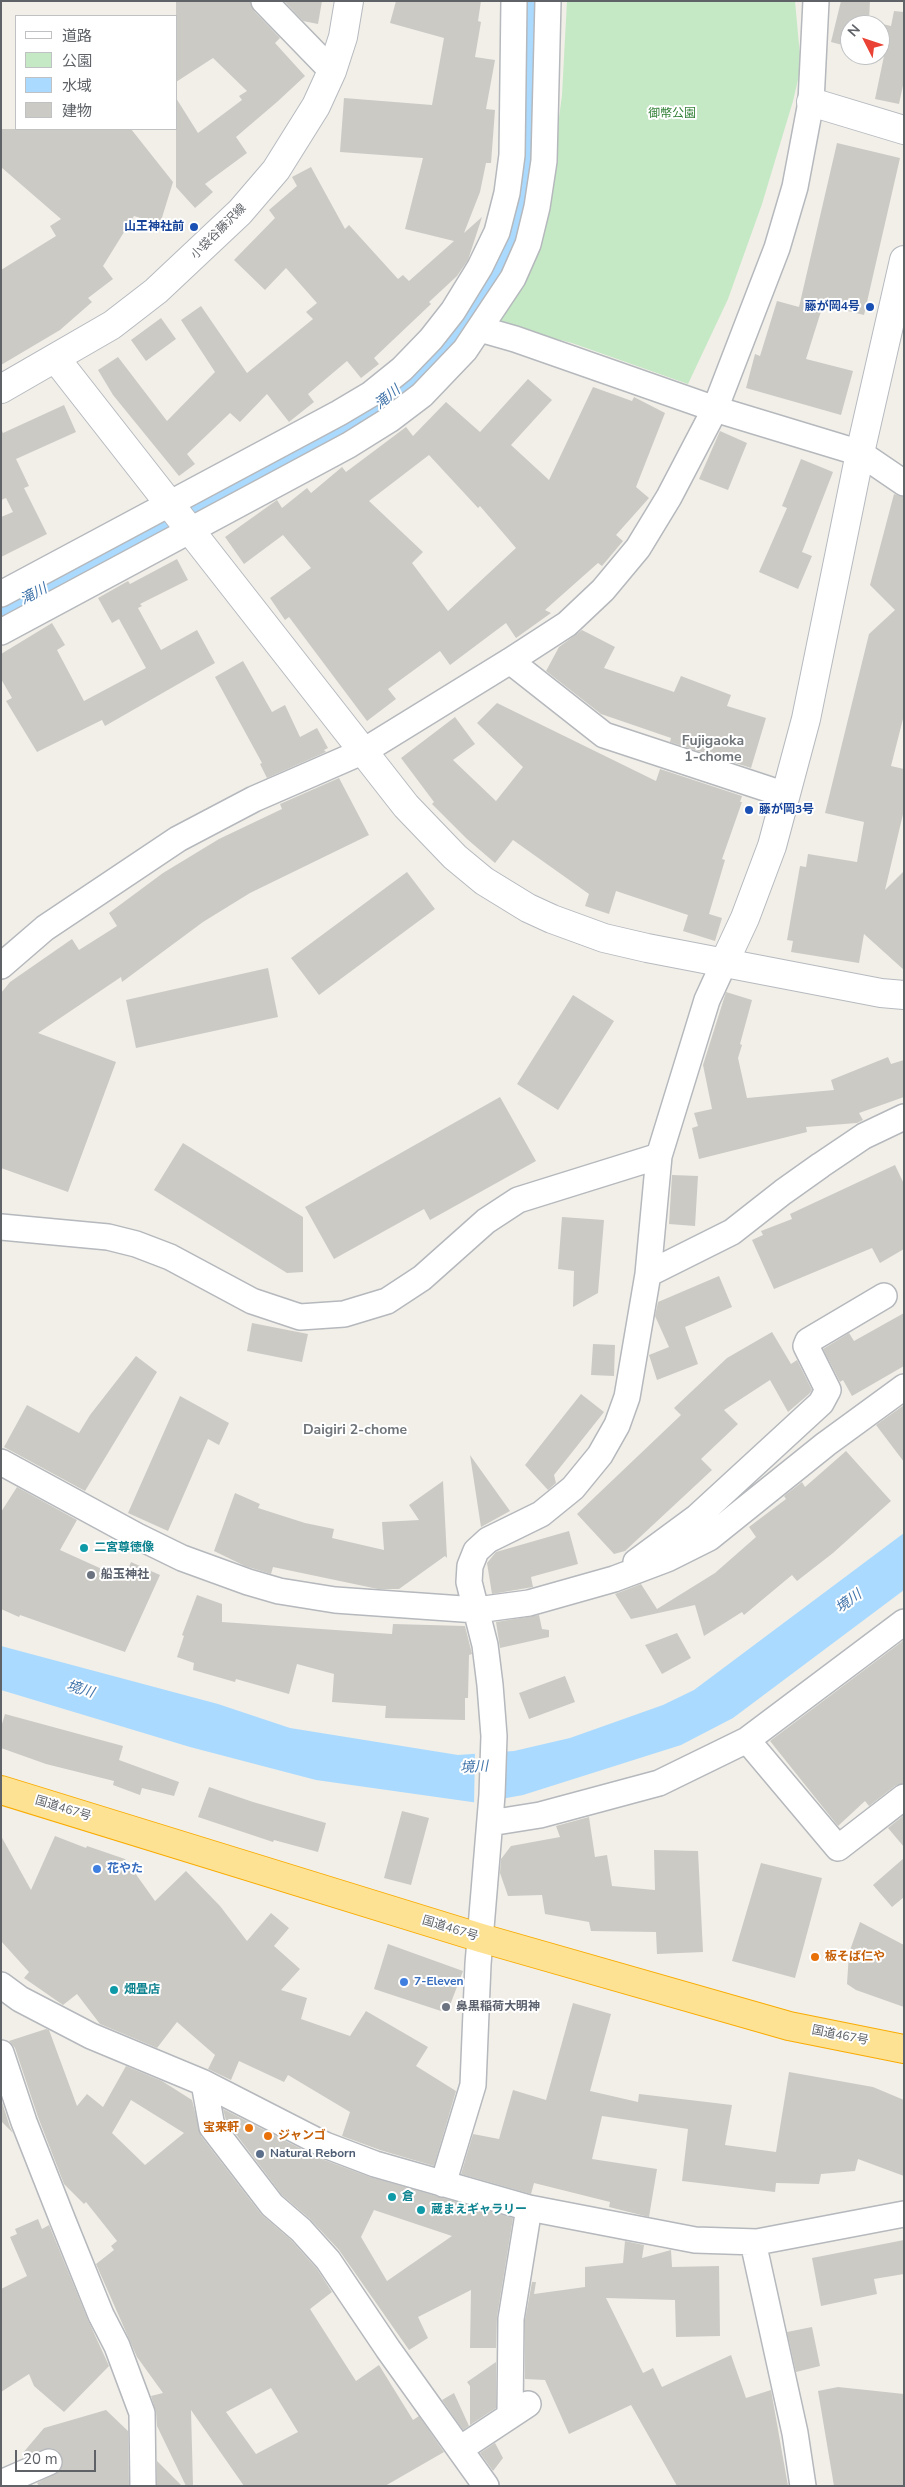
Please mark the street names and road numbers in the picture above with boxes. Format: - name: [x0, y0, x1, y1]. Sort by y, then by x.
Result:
- street label: 小袋谷藤沢線: [188, 201, 250, 263]
- street label: 国道467号: [33, 1794, 93, 1824]
- street label: 国道467号: [420, 1914, 480, 1944]
- street label: 国道467号: [810, 2023, 870, 2049]

